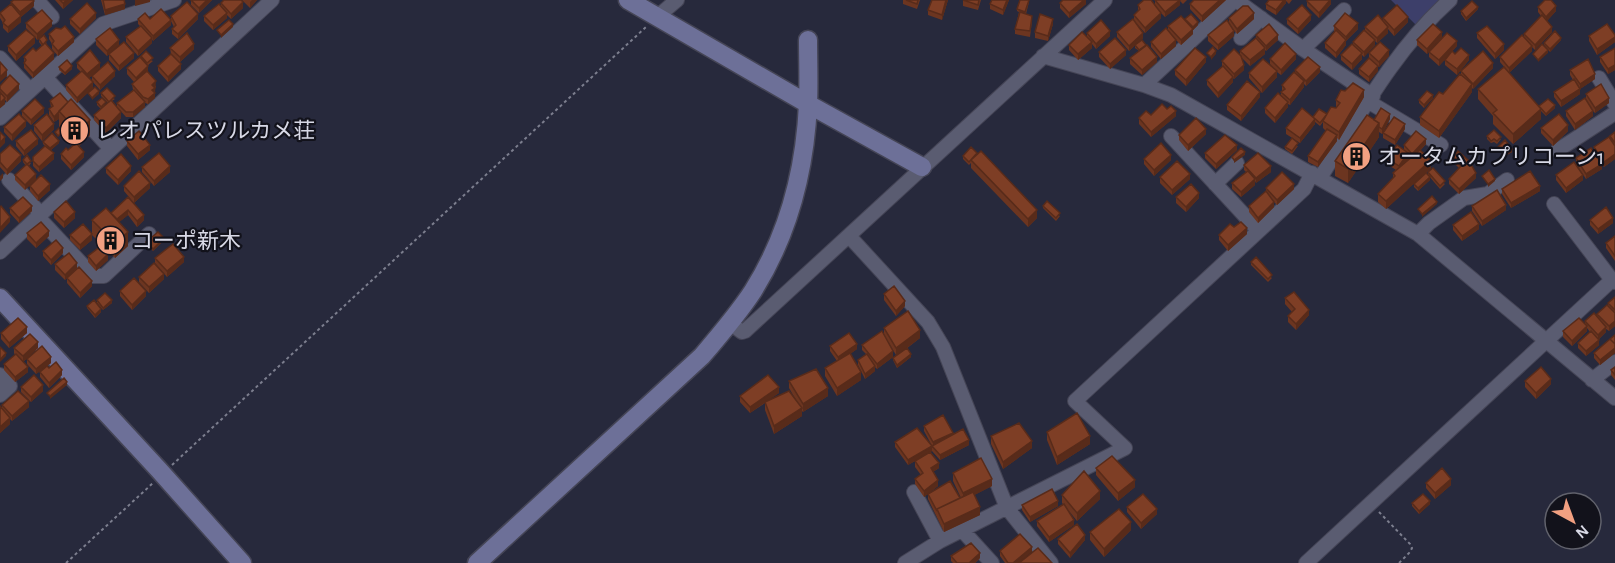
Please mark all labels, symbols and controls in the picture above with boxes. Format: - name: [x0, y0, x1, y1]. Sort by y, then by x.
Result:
- building icon: レオパレスツルカメ荘: [59, 114, 91, 146]
- place label: レオパレスツルカメ荘: [96, 119, 315, 142]
- building icon: オータムカプリコーン1: [1341, 140, 1373, 172]
- place label: オータムカプリコーン1: [1378, 145, 1604, 168]
- building icon: コーポ新木: [94, 224, 126, 256]
- place label: コーポ新木: [131, 229, 241, 252]
- north arrow: [1543, 491, 1603, 551]
- text: N: [1573, 522, 1592, 541]

